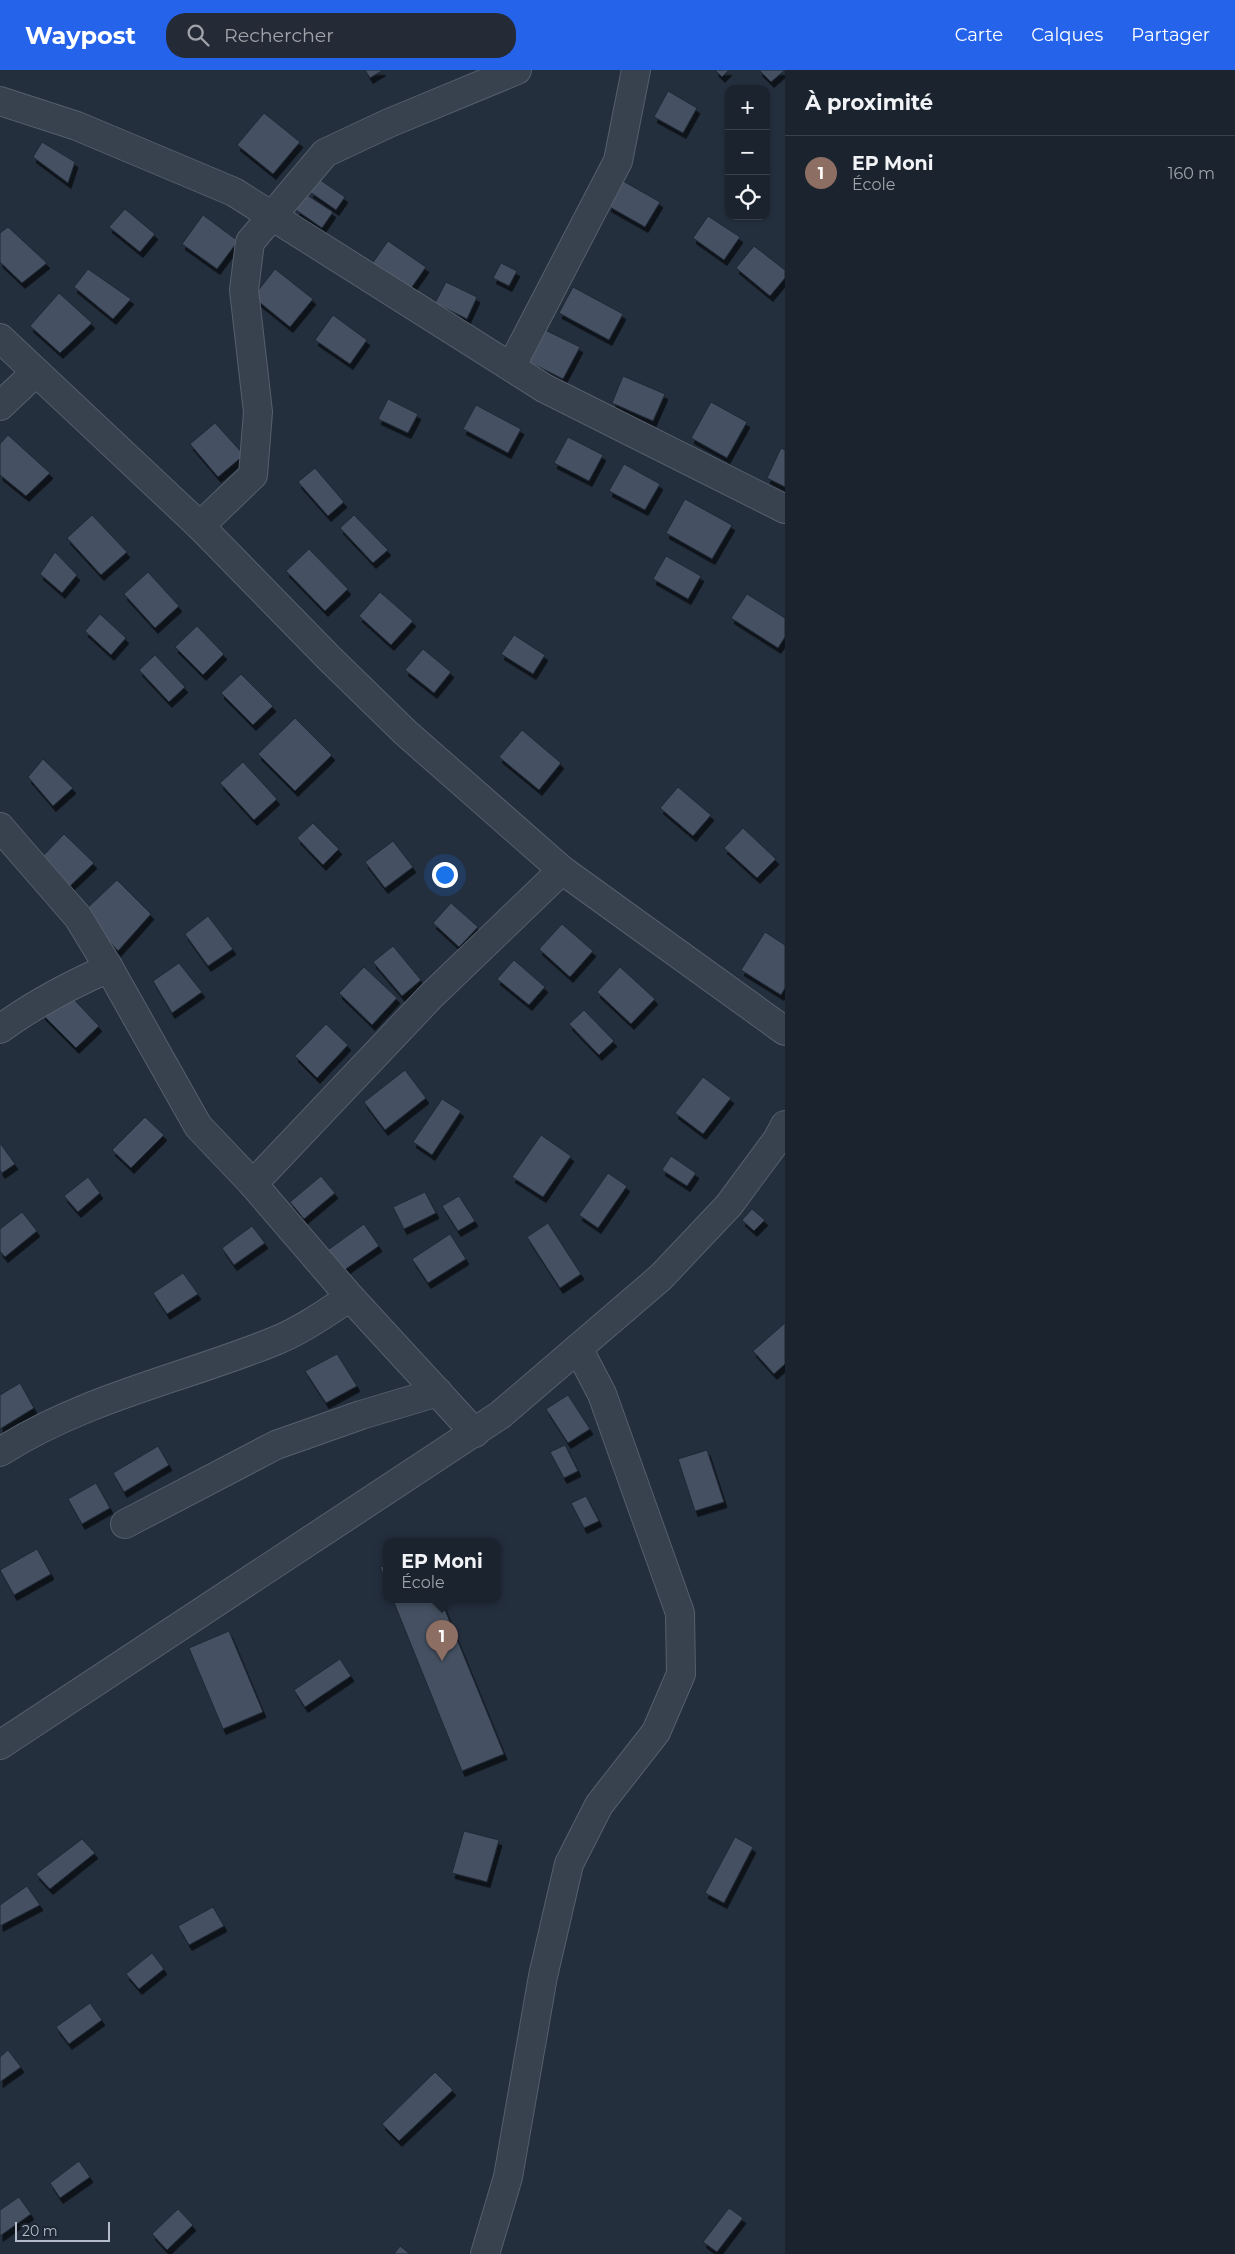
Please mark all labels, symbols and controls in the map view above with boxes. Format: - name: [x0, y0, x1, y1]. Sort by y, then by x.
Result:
- search box: [166, 13, 516, 58]
- text: Waypost: [25, 21, 136, 50]
- icon: search: [184, 21, 212, 49]
- text: Rechercher: [224, 24, 334, 47]
- text: Carte: [955, 24, 1003, 46]
- text: Calques: [1031, 24, 1103, 46]
- text: Partager: [1131, 24, 1210, 46]
- map controls: [725, 85, 770, 220]
- button: +: [725, 85, 770, 130]
- text: À proximité: [805, 90, 933, 115]
- button: −: [725, 130, 770, 175]
- text: EP Moni: [852, 152, 933, 175]
- text: 1: [818, 164, 824, 183]
- text: 160 m: [1168, 164, 1215, 183]
- button: locate: [725, 175, 770, 220]
- text: École: [852, 175, 895, 194]
- your location: [432, 862, 458, 888]
- popup: [383, 1538, 501, 1603]
- text: EP Moni: [401, 1550, 483, 1573]
- text: École: [401, 1573, 445, 1592]
- pin: 1: [426, 1620, 458, 1661]
- scale bar: [15, 2219, 110, 2242]
- text: 20 m: [22, 2222, 58, 2240]

